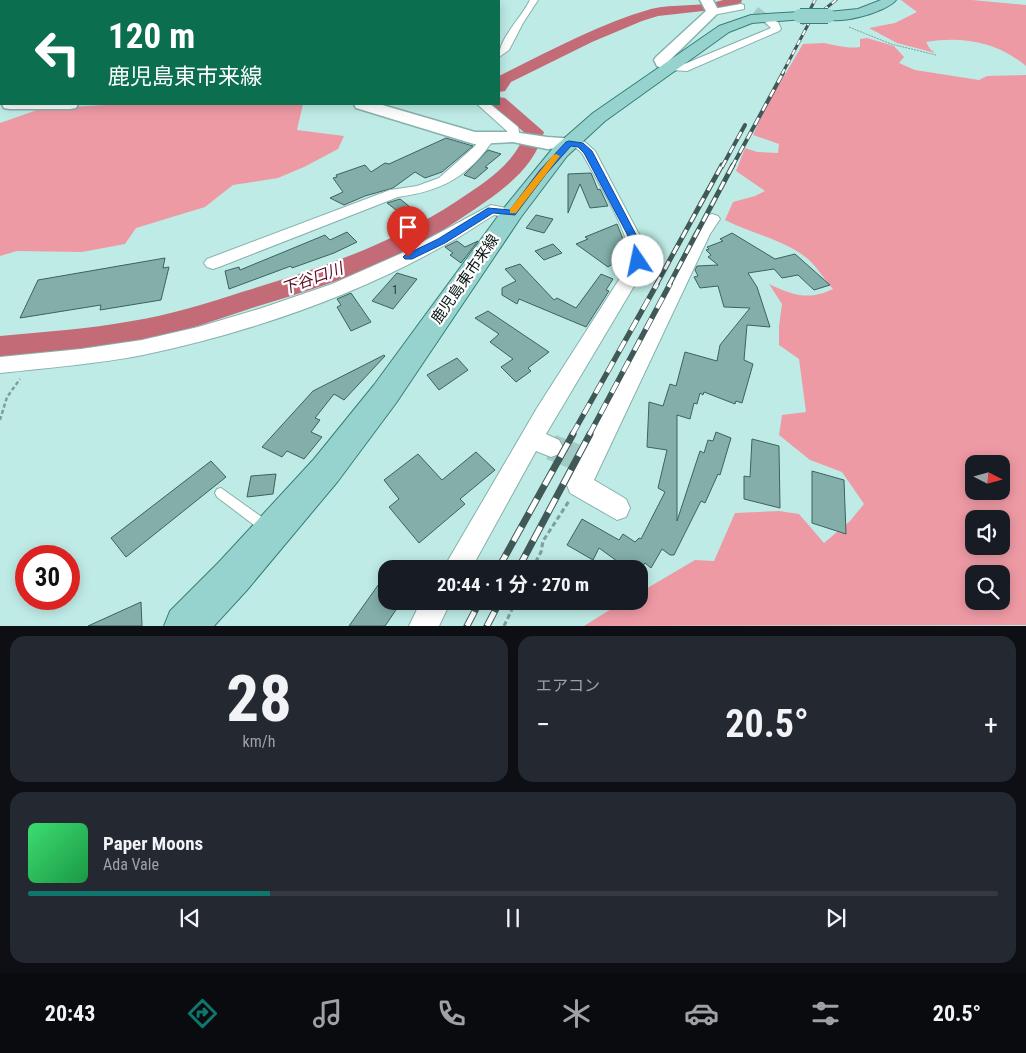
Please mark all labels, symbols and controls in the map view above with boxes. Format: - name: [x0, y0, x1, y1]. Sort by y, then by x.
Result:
- text: 120 m: [108, 16, 195, 57]
- icon: left: [25, 20, 90, 85]
- text: 鹿児島東市来線: [108, 64, 262, 89]
- pin: [387, 206, 429, 257]
- icon: arrive: [394, 213, 422, 241]
- street label: 鹿児島東市来線: [428, 231, 502, 327]
- position arrow: [611, 234, 663, 286]
- water label: 下谷口川: [279, 258, 347, 298]
- house number: 1: [392, 283, 398, 297]
- north arrow: [965, 455, 1010, 500]
- map controls: [965, 455, 1010, 610]
- button: sound: [965, 510, 1010, 555]
- speed limit sign: 30: [15, 545, 80, 610]
- button: search: [965, 565, 1010, 610]
- text: 20:44 · 1 分 · 270 m: [437, 573, 589, 596]
- text: 28: [226, 661, 292, 737]
- text: エアコン: [536, 676, 600, 695]
- text: 20.5°: [725, 702, 809, 746]
- text: −: [536, 708, 550, 741]
- text: +: [984, 708, 998, 741]
- text: km/h: [243, 732, 275, 751]
- text: Paper Moons: [103, 832, 203, 855]
- text: Ada Vale: [103, 855, 159, 874]
- icon: previous: [176, 904, 204, 932]
- icon: pause: [499, 904, 527, 932]
- icon: next: [822, 904, 850, 932]
- icon: directions: [185, 996, 220, 1031]
- icon: music: [310, 996, 345, 1031]
- icon: phone: [434, 996, 469, 1031]
- icon: climate: [559, 996, 594, 1031]
- icon: car: [684, 996, 719, 1031]
- icon: filters: [808, 996, 843, 1031]
- text: 20:43: [45, 1001, 95, 1026]
- text: 20.5°: [933, 1001, 981, 1026]

